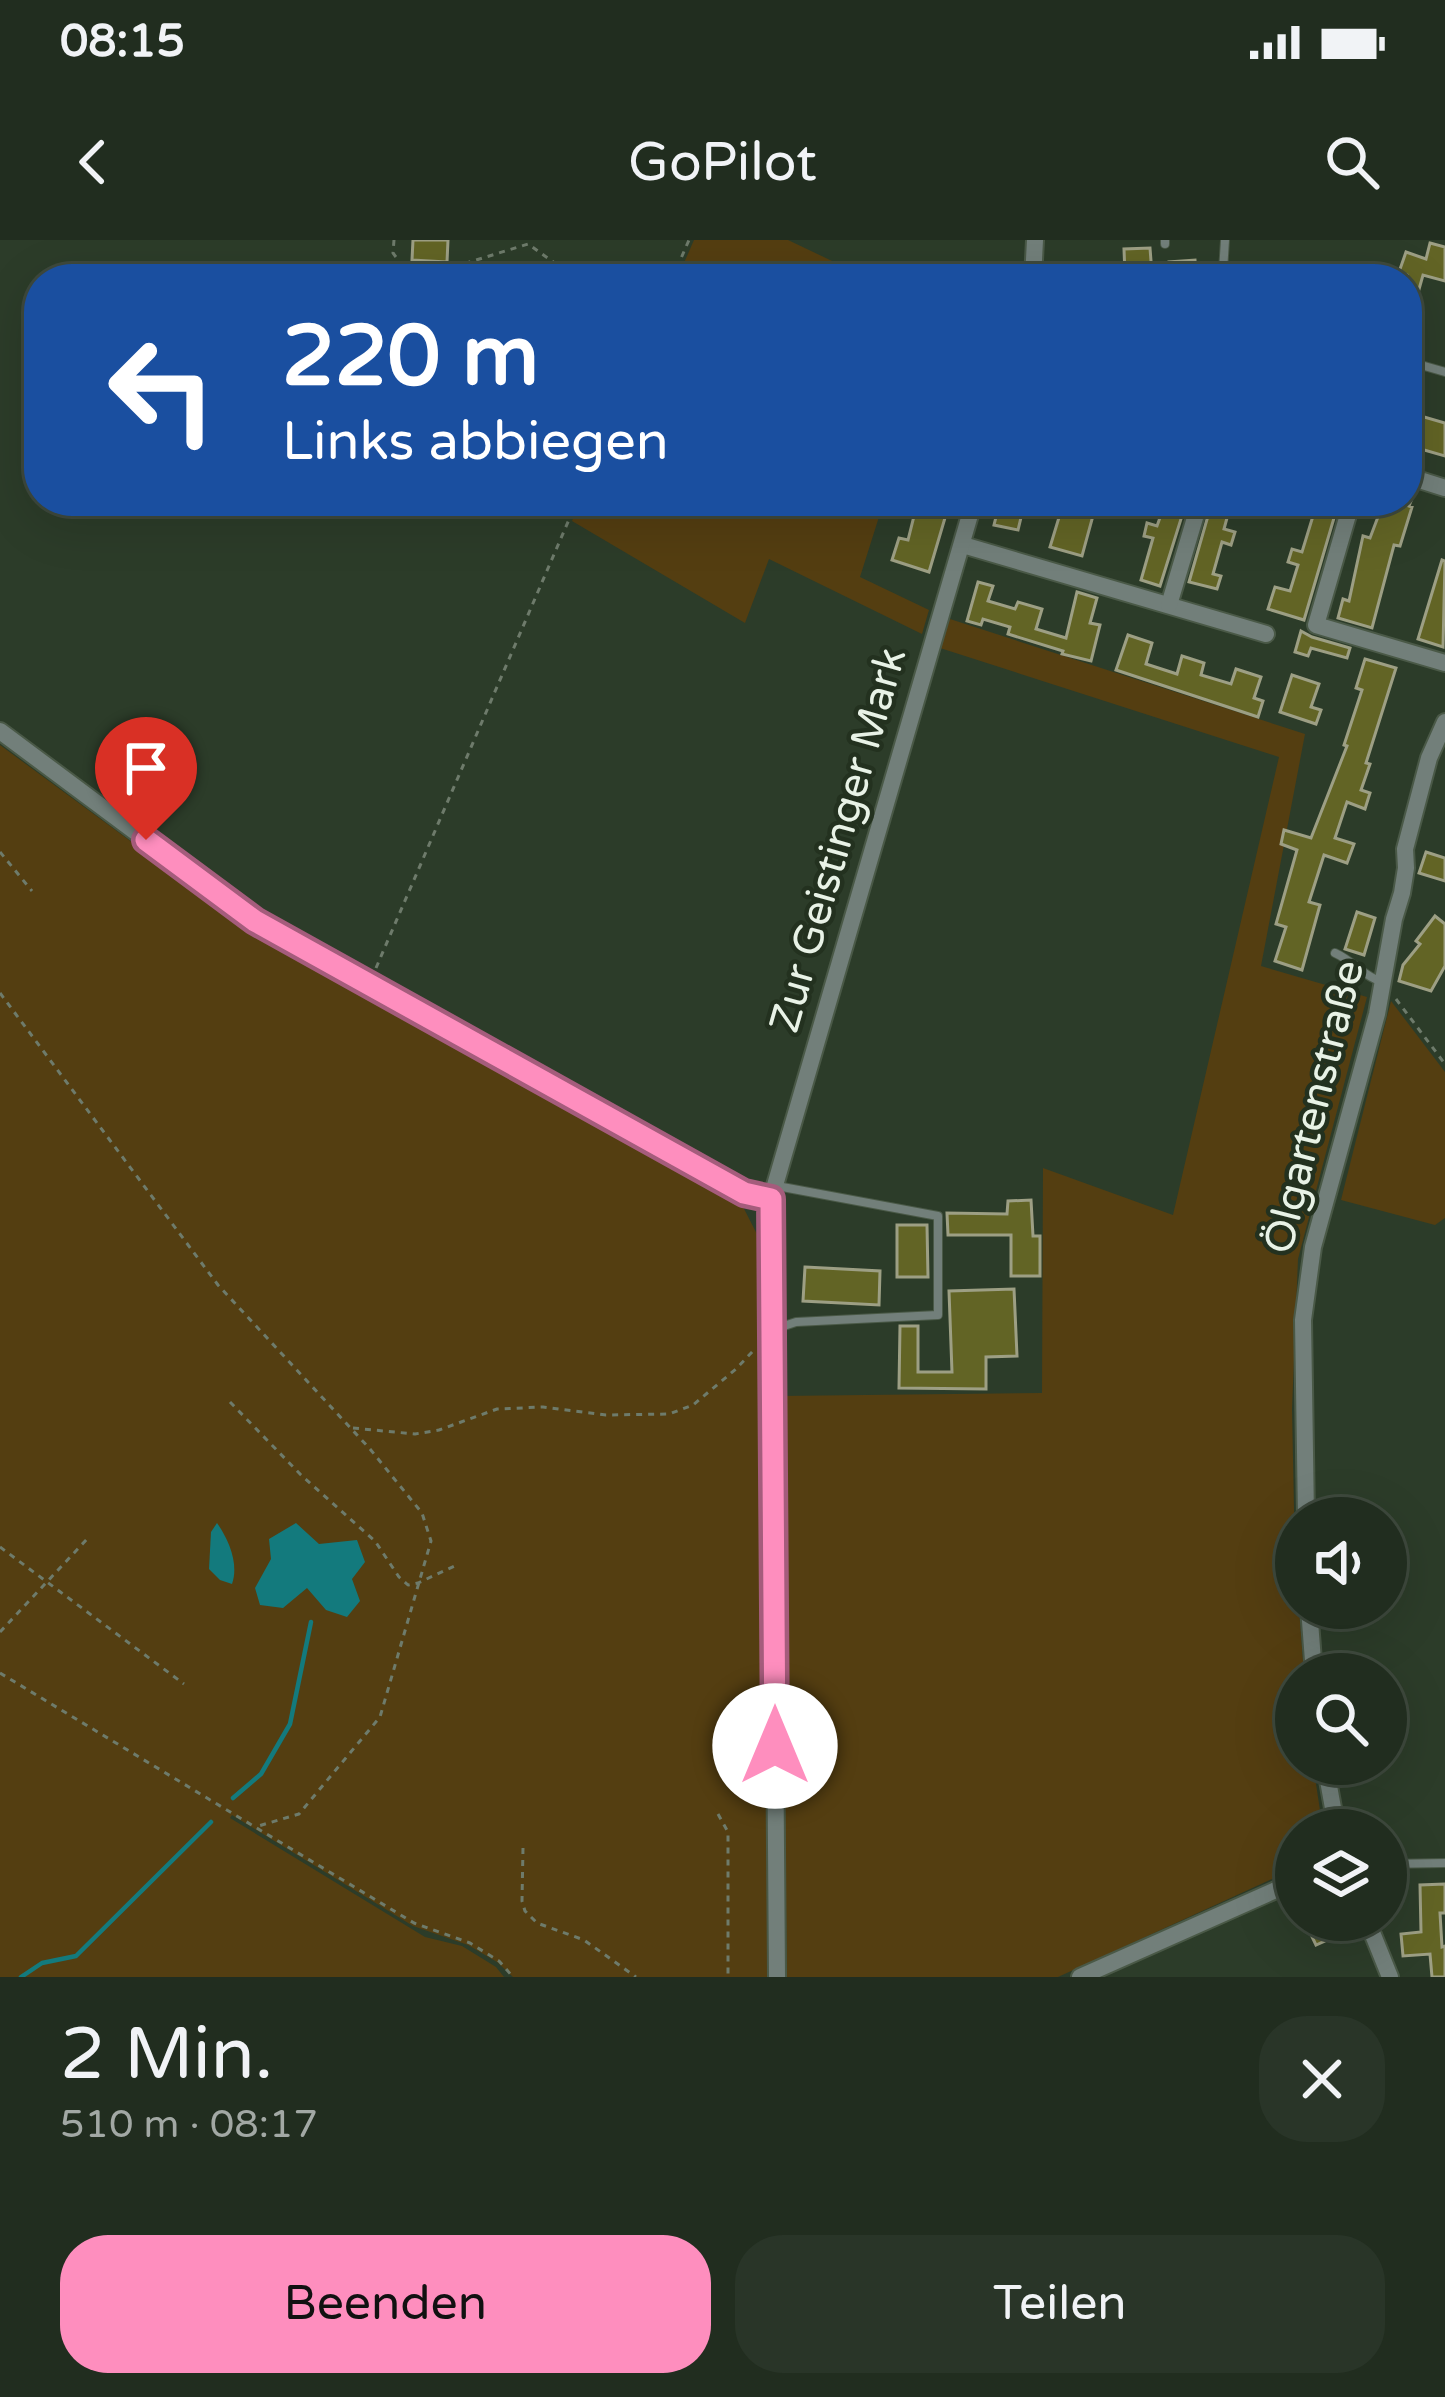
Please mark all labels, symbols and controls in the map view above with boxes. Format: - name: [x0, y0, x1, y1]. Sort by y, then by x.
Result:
- text: 08:15: [60, 15, 185, 69]
- icon: back: [60, 129, 126, 195]
- icon: search: [1319, 129, 1385, 195]
- text: GoPilot: [628, 130, 817, 195]
- text: 220 m: [282, 307, 539, 408]
- icon: left: [84, 312, 240, 468]
- text: Links abbiegen: [282, 409, 669, 474]
- street label: Zur Geistinger Mark: [759, 642, 917, 1038]
- pin: [95, 717, 197, 840]
- icon: arrive: [113, 735, 179, 801]
- street label: Ölgartenstraße: [1253, 955, 1375, 1259]
- map controls: [1275, 1497, 1407, 1941]
- button: sound: [1275, 1497, 1407, 1629]
- button: search: [1275, 1653, 1407, 1785]
- position arrow: [712, 1683, 838, 1809]
- button: layers: [1275, 1809, 1407, 1941]
- text: 2 Min.: [60, 2012, 273, 2099]
- button: close: [1259, 2016, 1385, 2142]
- text: 510 m · 08:17: [60, 2101, 318, 2148]
- button: Beenden: [60, 2235, 711, 2373]
- button: Teilen: [735, 2235, 1385, 2373]

